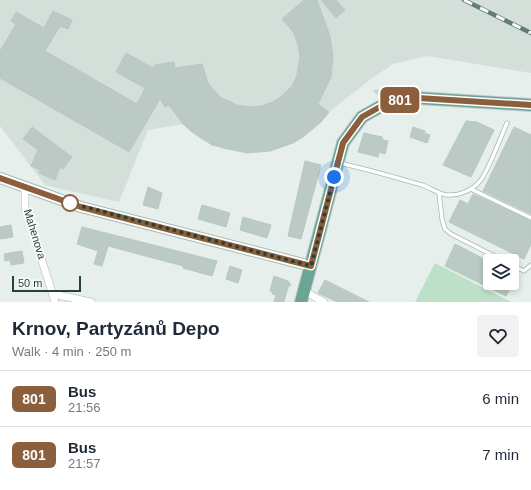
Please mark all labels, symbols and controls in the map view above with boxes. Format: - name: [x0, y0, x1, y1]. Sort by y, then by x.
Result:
- line badge: 801: [377, 87, 423, 113]
- text: 801: [388, 92, 412, 108]
- your location: [324, 167, 344, 187]
- unlabelled marker: [61, 194, 79, 212]
- street label: Mahenova: [22, 208, 49, 261]
- map controls: [483, 254, 519, 290]
- button: layers: [483, 254, 519, 290]
- scale bar: [12, 274, 81, 293]
- text: 50 m: [18, 277, 42, 289]
- button: heart: [477, 315, 519, 357]
- text: Krnov, Partyzánů Depo: [12, 318, 220, 339]
- text: Walk · 4 min · 250 m: [12, 344, 131, 359]
- text: Bus: [68, 383, 96, 400]
- text: 6 min: [482, 390, 519, 407]
- text: 801: [22, 391, 46, 407]
- text: 21:56: [68, 400, 101, 415]
- text: Bus: [68, 439, 96, 456]
- text: 7 min: [482, 446, 519, 463]
- text: 801: [22, 447, 46, 463]
- text: 21:57: [68, 456, 101, 471]

